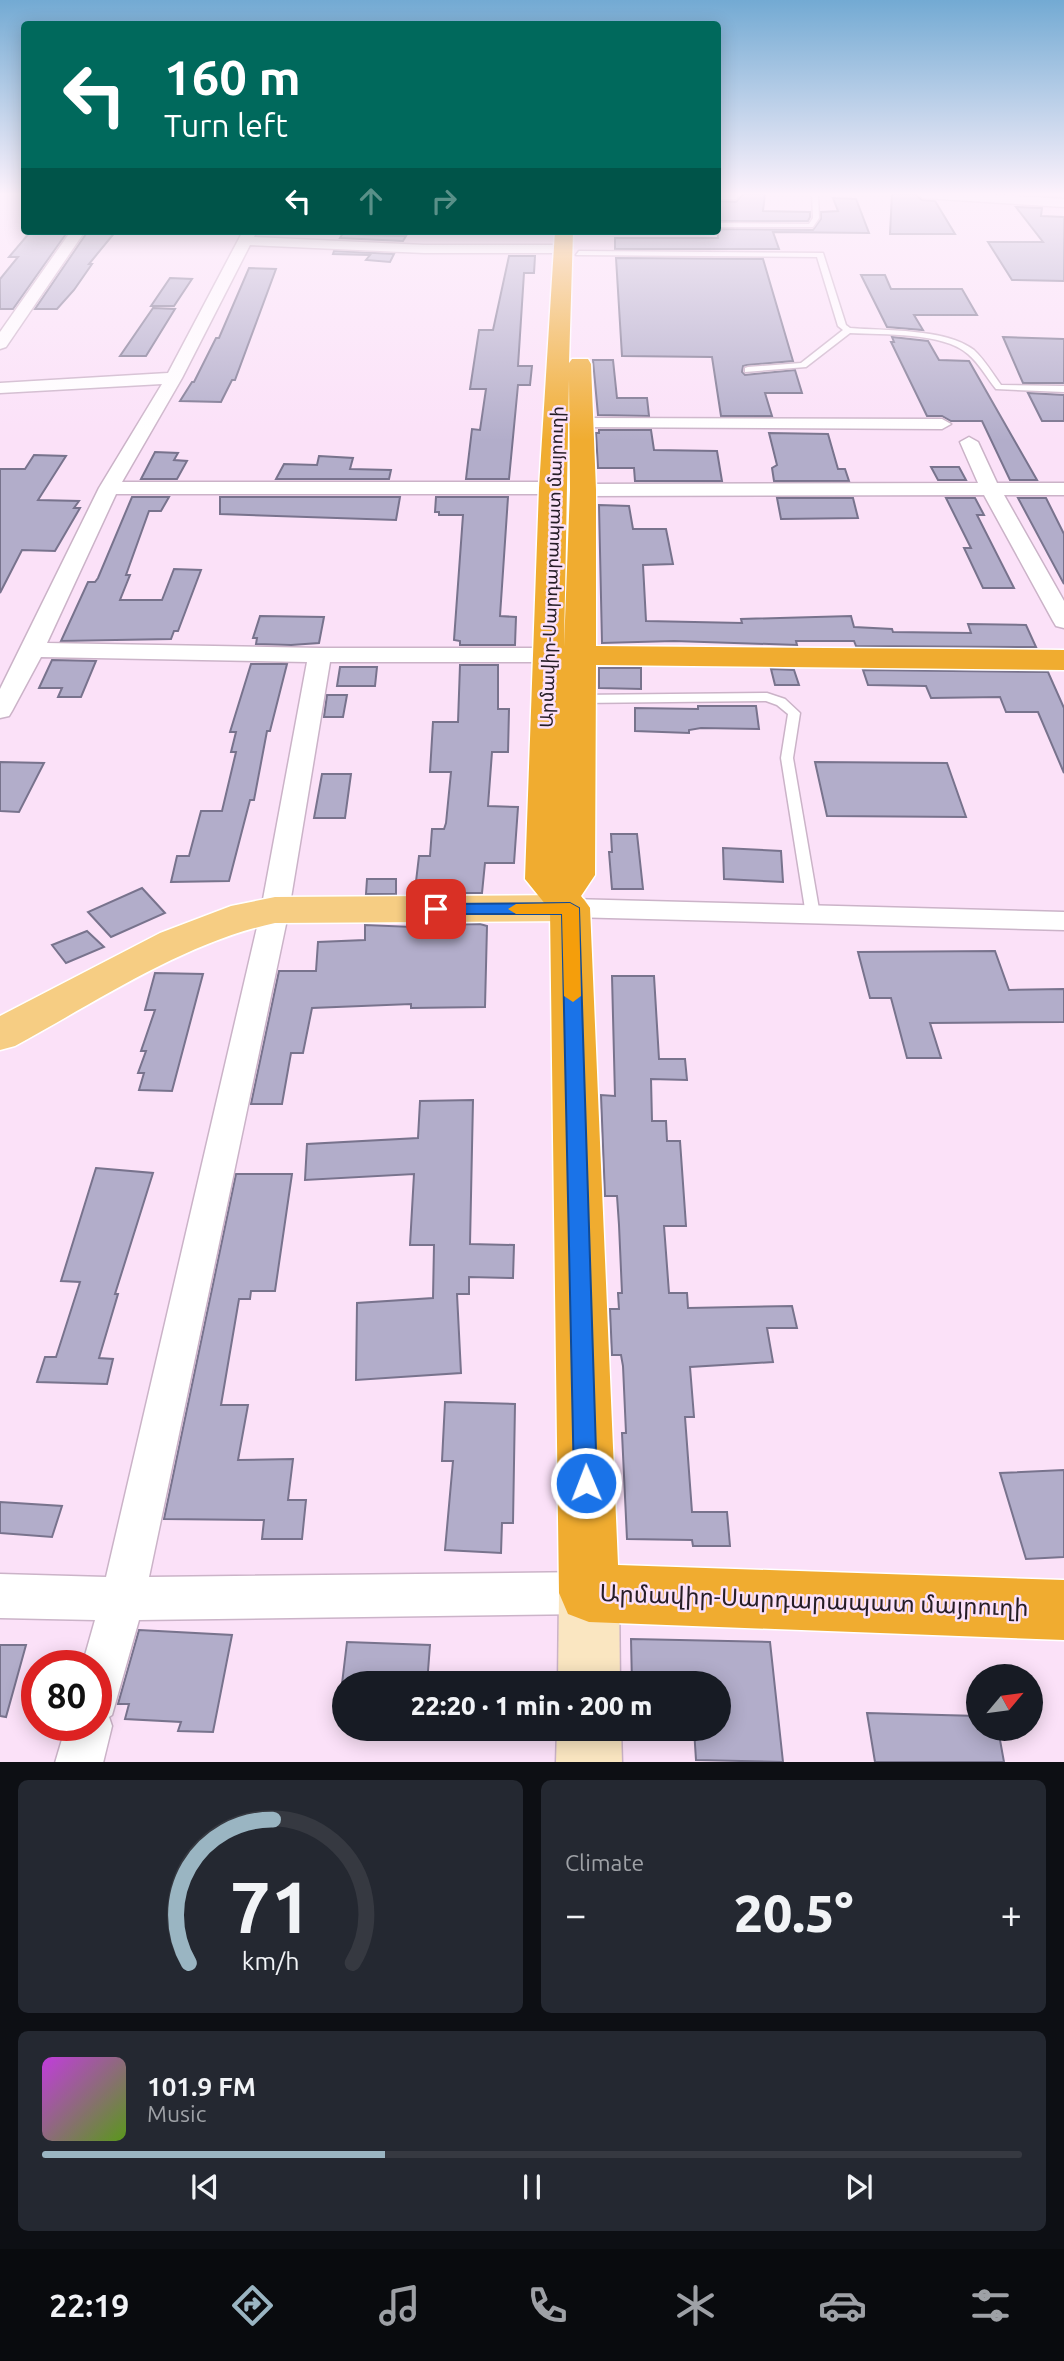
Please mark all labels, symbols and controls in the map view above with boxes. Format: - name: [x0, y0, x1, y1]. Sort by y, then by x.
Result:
- icon: left: [49, 49, 140, 140]
- text: 160 m: [164, 49, 301, 104]
- text: Turn left: [164, 107, 288, 143]
- icon: left: [279, 182, 317, 220]
- icon: ahead: [352, 182, 390, 220]
- icon: right: [425, 182, 463, 220]
- street label: Արմավիր-Սարդարապատ մայրուղի: [535, 406, 568, 728]
- pin: [406, 879, 466, 939]
- icon: arrive: [417, 890, 455, 928]
- position arrow: [549, 1446, 623, 1520]
- street label: Արմավիր-Սարդարապատ մայրուղի: [599, 1579, 1029, 1622]
- speed limit sign: 80: [21, 1650, 112, 1741]
- north arrow: [966, 1664, 1043, 1741]
- map controls: [966, 1664, 1043, 1741]
- text: 22:20 · 1 min · 200 m: [411, 1691, 652, 1720]
- text: Climate: [565, 1850, 644, 1875]
- text: 71: [229, 1865, 312, 1947]
- text: 20.5°: [734, 1884, 853, 1942]
- text: −: [565, 1893, 586, 1935]
- text: +: [1001, 1893, 1022, 1935]
- text: km/h: [242, 1946, 299, 1974]
- text: 101.9 FM: [147, 2072, 256, 2101]
- text: Music: [147, 2101, 206, 2126]
- icon: previous: [186, 2168, 224, 2206]
- icon: pause: [513, 2168, 551, 2206]
- icon: next: [840, 2168, 878, 2206]
- icon: directions: [228, 2281, 277, 2330]
- icon: music: [375, 2281, 424, 2330]
- icon: phone: [523, 2281, 572, 2330]
- icon: climate: [671, 2281, 720, 2330]
- icon: car: [818, 2281, 867, 2330]
- icon: filters: [966, 2281, 1015, 2330]
- text: 22:19: [49, 2287, 129, 2323]

